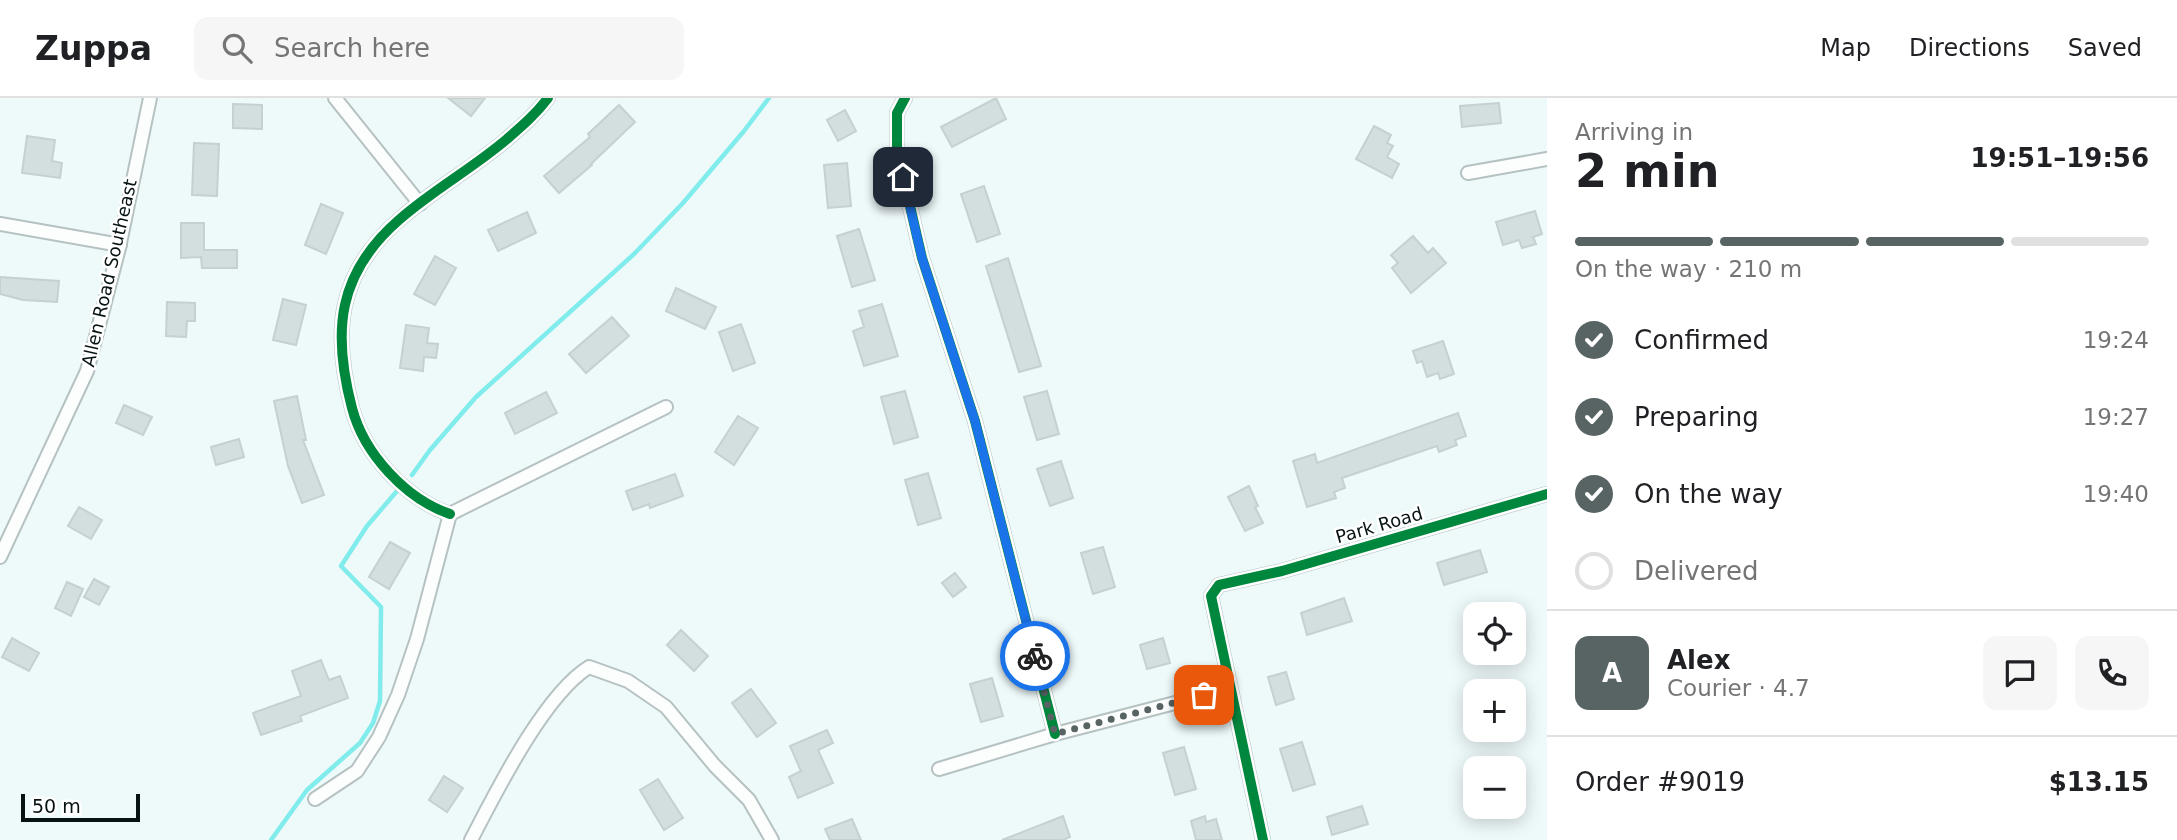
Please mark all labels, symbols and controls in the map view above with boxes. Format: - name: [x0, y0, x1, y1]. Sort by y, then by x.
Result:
- search box: [194, 17, 684, 80]
- text: Zuppa: [35, 29, 152, 68]
- icon: search: [218, 29, 256, 67]
- text: Search here: [274, 33, 430, 63]
- text: Map: [1820, 34, 1871, 62]
- text: Directions: [1909, 34, 2030, 62]
- text: Saved: [2068, 34, 2142, 62]
- text: Arriving in: [1575, 119, 1693, 145]
- text: 19:51–19:56: [1970, 143, 2149, 173]
- text: 2 min: [1575, 144, 1719, 198]
- pin: [873, 147, 933, 207]
- icon: home: [884, 158, 922, 196]
- street label: Allen Road Southeast: [77, 177, 141, 369]
- text: On the way · 210 m: [1575, 256, 1802, 282]
- icon: check: [1575, 321, 1613, 359]
- text: Confirmed: [1634, 325, 1769, 355]
- text: 19:24: [2083, 327, 2149, 353]
- icon: check: [1575, 398, 1613, 436]
- text: Preparing: [1634, 402, 1759, 432]
- text: 19:27: [2083, 404, 2149, 430]
- icon: check: [1575, 475, 1613, 513]
- text: On the way: [1634, 479, 1783, 509]
- text: 19:40: [2083, 481, 2149, 507]
- street label: Park Road: [1333, 503, 1425, 547]
- text: Delivered: [1634, 556, 1758, 586]
- map controls: [1463, 602, 1526, 819]
- button: locate: [1463, 602, 1526, 665]
- courier: [1000, 621, 1070, 691]
- button: chat: [1983, 636, 2057, 710]
- button: phone: [2075, 636, 2149, 710]
- icon: bike: [1016, 637, 1054, 675]
- text: Alex: [1667, 645, 1730, 675]
- text: A: [1602, 658, 1622, 688]
- pin: [1174, 665, 1234, 725]
- text: Courier · 4.7: [1667, 675, 1810, 701]
- icon: bag: [1185, 676, 1223, 714]
- button: +: [1463, 679, 1526, 742]
- button: −: [1463, 756, 1526, 819]
- text: Order #9019: [1575, 767, 1745, 797]
- text: $13.15: [2049, 767, 2149, 797]
- scale bar: [21, 791, 140, 823]
- text: 50 m: [32, 795, 81, 817]

